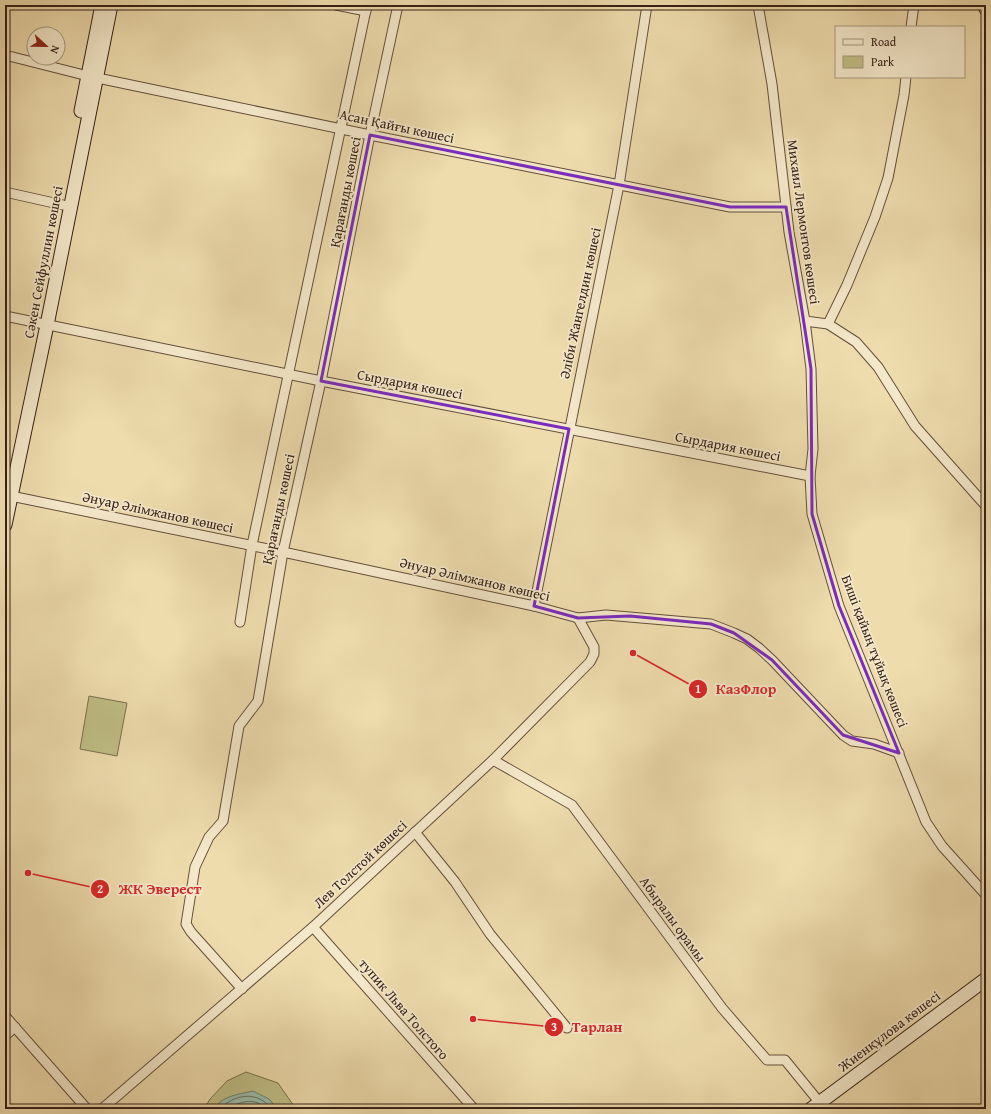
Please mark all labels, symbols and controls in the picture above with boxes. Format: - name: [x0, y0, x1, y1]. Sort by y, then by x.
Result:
- north arrow: [26, 26, 66, 66]
- legend: [835, 26, 965, 78]
- text: Road: [871, 33, 897, 50]
- text: N: [46, 43, 64, 57]
- text: Park: [871, 53, 895, 70]
- street label: Асан Қайғы көшесі: [338, 104, 456, 148]
- street label: Қарағанды көшесі: [324, 135, 366, 249]
- street label: Михаил Лермонтов көшесі: [783, 138, 825, 306]
- street label: Сәкен Сейфуллин көшесі: [18, 184, 68, 340]
- street label: Әліби Жангелдин көшесі: [554, 225, 606, 381]
- street label: Сырдария көшесі: [356, 364, 465, 404]
- street label: Сырдария көшесі: [674, 426, 783, 466]
- street label: Қарағанды көшесі: [256, 452, 300, 566]
- street label: Әнуар Әлімжанов көшесі: [81, 486, 235, 538]
- street label: Әнуар Әлімжанов көшесі: [398, 552, 552, 606]
- street label: Биші қайың тұйық көшесі: [837, 572, 913, 730]
- callout: КазФлор: [688, 676, 784, 703]
- text: КазФлор: [716, 678, 777, 699]
- text: 1: [695, 680, 701, 697]
- street label: Лев Толстой көшесі: [309, 815, 411, 913]
- street label: Абыралы орамы: [635, 872, 711, 966]
- callout: ЖК Эверест: [90, 875, 209, 902]
- text: ЖК Эверест: [117, 878, 203, 899]
- text: 2: [97, 880, 103, 897]
- street label: тупик Льва Толстого: [354, 954, 454, 1064]
- street label: Жиенқұлова көшесі: [833, 986, 944, 1077]
- callout: Тарлан: [544, 1014, 631, 1041]
- text: Тарлан: [572, 1016, 622, 1037]
- text: 3: [551, 1018, 557, 1035]

